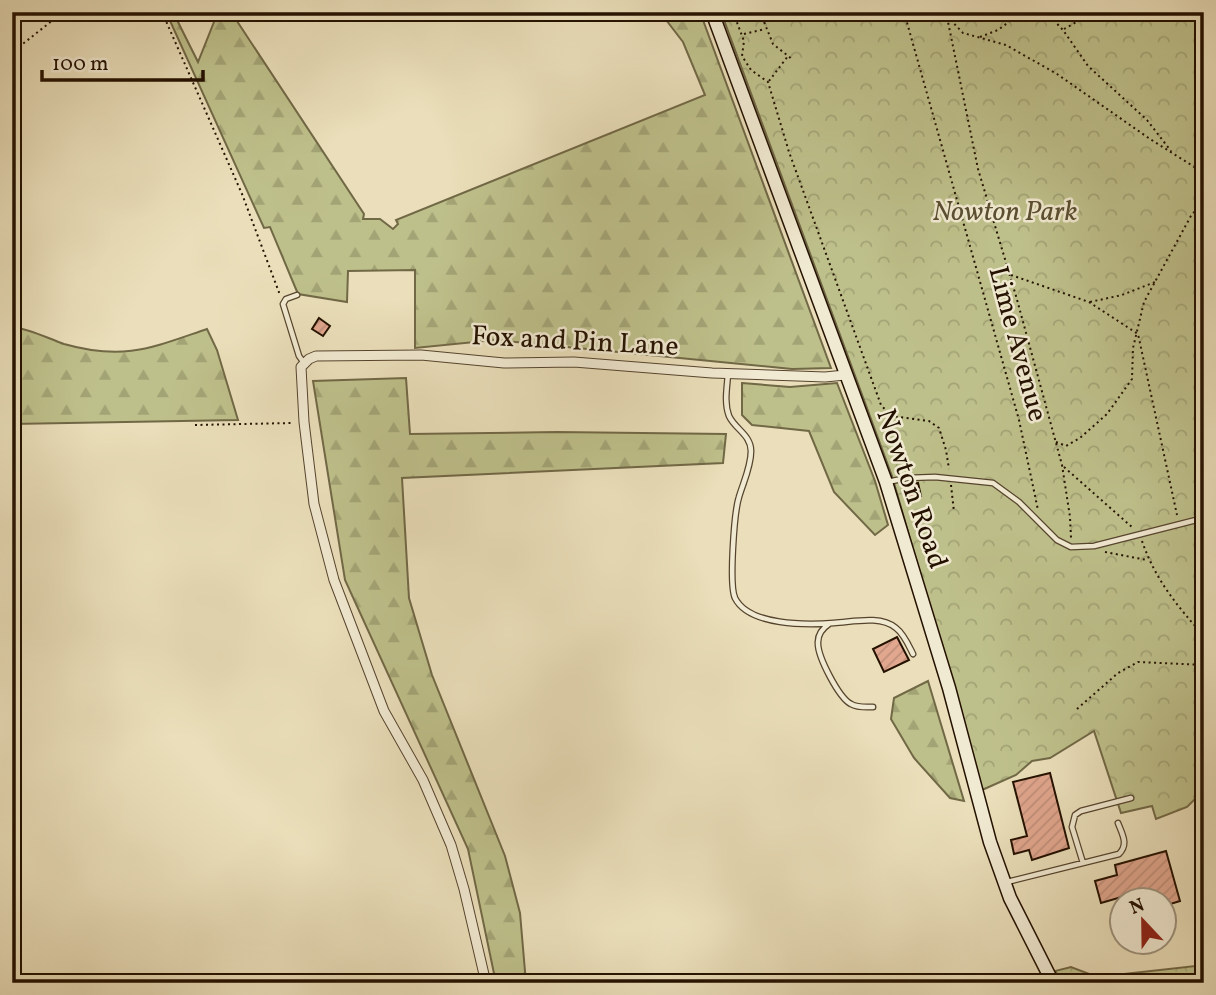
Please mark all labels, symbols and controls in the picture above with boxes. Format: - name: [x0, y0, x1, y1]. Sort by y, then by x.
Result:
- scale bar: [42, 38, 203, 82]
- text: 100 m: [52, 50, 109, 79]
- park label: Nowton Park: [933, 193, 1077, 232]
- street label: Lime Avenue: [978, 262, 1056, 426]
- street label: Fox and Pin Lane: [470, 317, 680, 367]
- street label: Nowton Road: [865, 404, 957, 574]
- north arrow: [1108, 886, 1178, 956]
- text: N: [1126, 892, 1149, 922]

